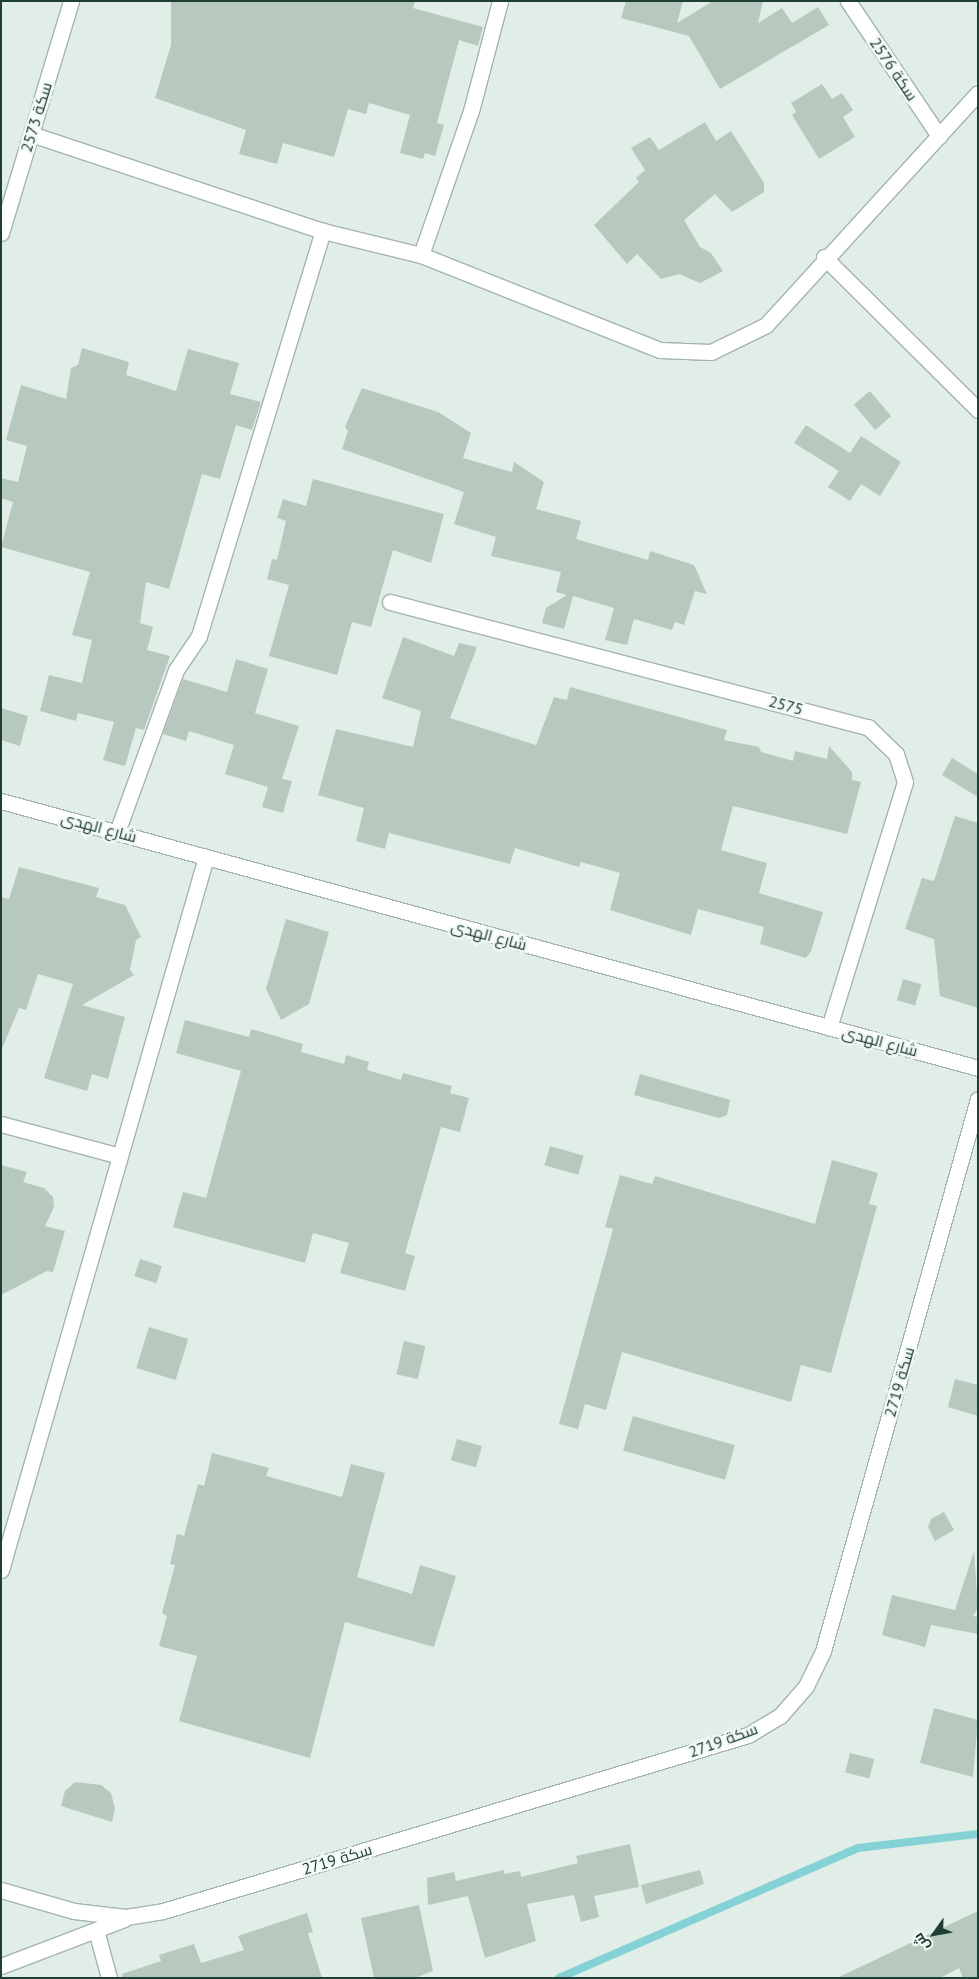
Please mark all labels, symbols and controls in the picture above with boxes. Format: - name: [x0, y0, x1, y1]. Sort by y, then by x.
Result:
- street label: سكة 2576: [866, 34, 922, 104]
- street label: سكة 2573: [16, 80, 56, 154]
- street label: 2575: [767, 691, 805, 719]
- street label: شارع الهدى: [59, 808, 139, 846]
- street label: شارع الهدى: [449, 916, 529, 954]
- street label: شارع الهدى: [840, 1022, 920, 1060]
- street label: سكة 2719: [880, 1345, 918, 1419]
- street label: سكة 2719: [686, 1719, 760, 1761]
- street label: سكة 2719: [300, 1839, 374, 1879]
- north arrow: [909, 1909, 959, 1959]
- text: ش: [909, 1930, 934, 1954]

